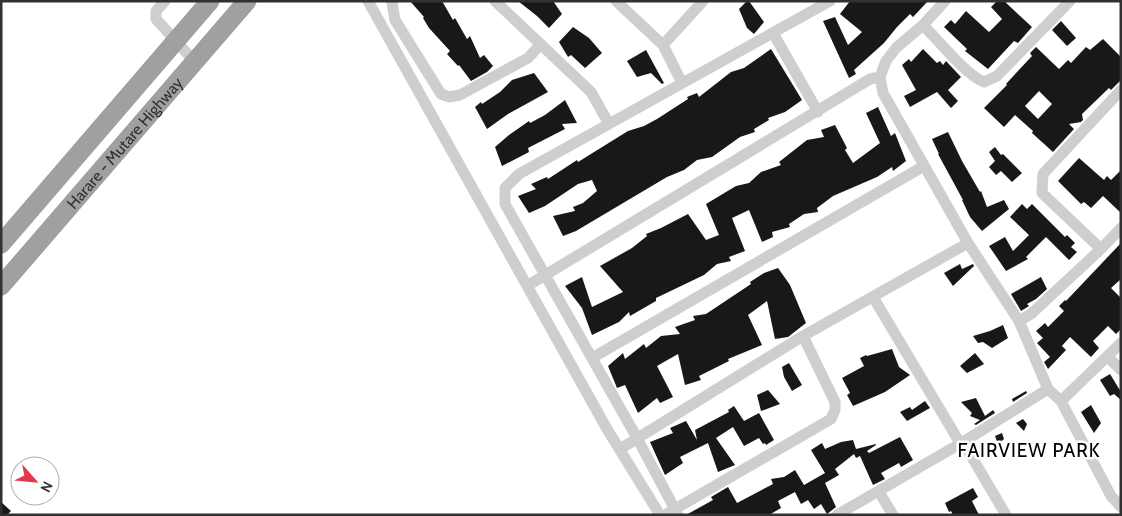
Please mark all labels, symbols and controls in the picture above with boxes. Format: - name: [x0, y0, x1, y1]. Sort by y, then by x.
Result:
- street label: Harare - Mutare Highway: [63, 73, 186, 213]
- district label: FAIRVIEW PARK: [957, 439, 1101, 462]
- north arrow: [10, 456, 60, 506]
- text: N: [36, 478, 57, 495]

